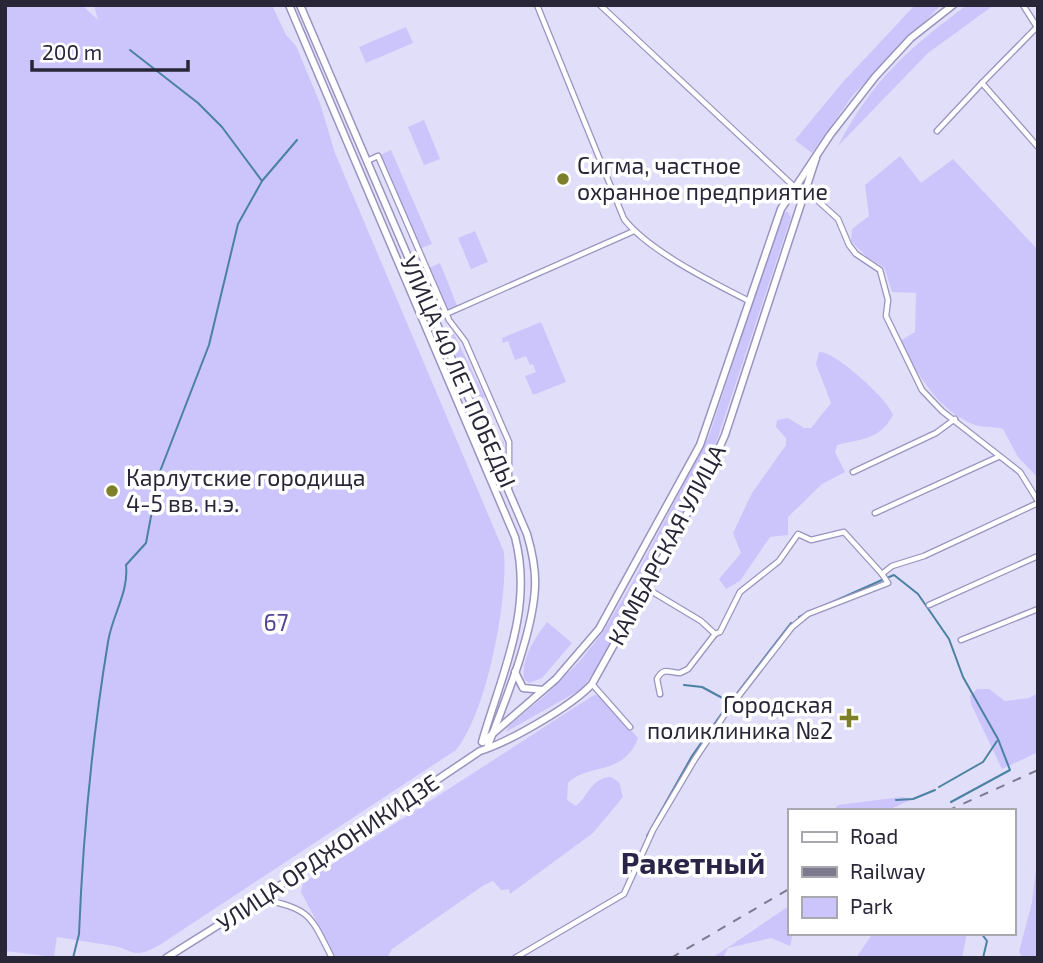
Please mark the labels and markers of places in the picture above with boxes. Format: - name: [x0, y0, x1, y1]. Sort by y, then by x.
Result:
- place label: Сигма, частное охранное предприятие: [577, 151, 828, 205]
- marker: Сигма, частное охранное предприятие: [555, 171, 571, 187]
- place label: Карлутские городища 4-5 вв. н.э.: [126, 463, 365, 517]
- marker: Карлутские городища 4-5 вв. н.э.: [104, 483, 120, 499]
- place label: Городская поликлиника №2: [647, 690, 833, 744]
- marker: Городская поликлиника №2: [839, 708, 859, 728]

